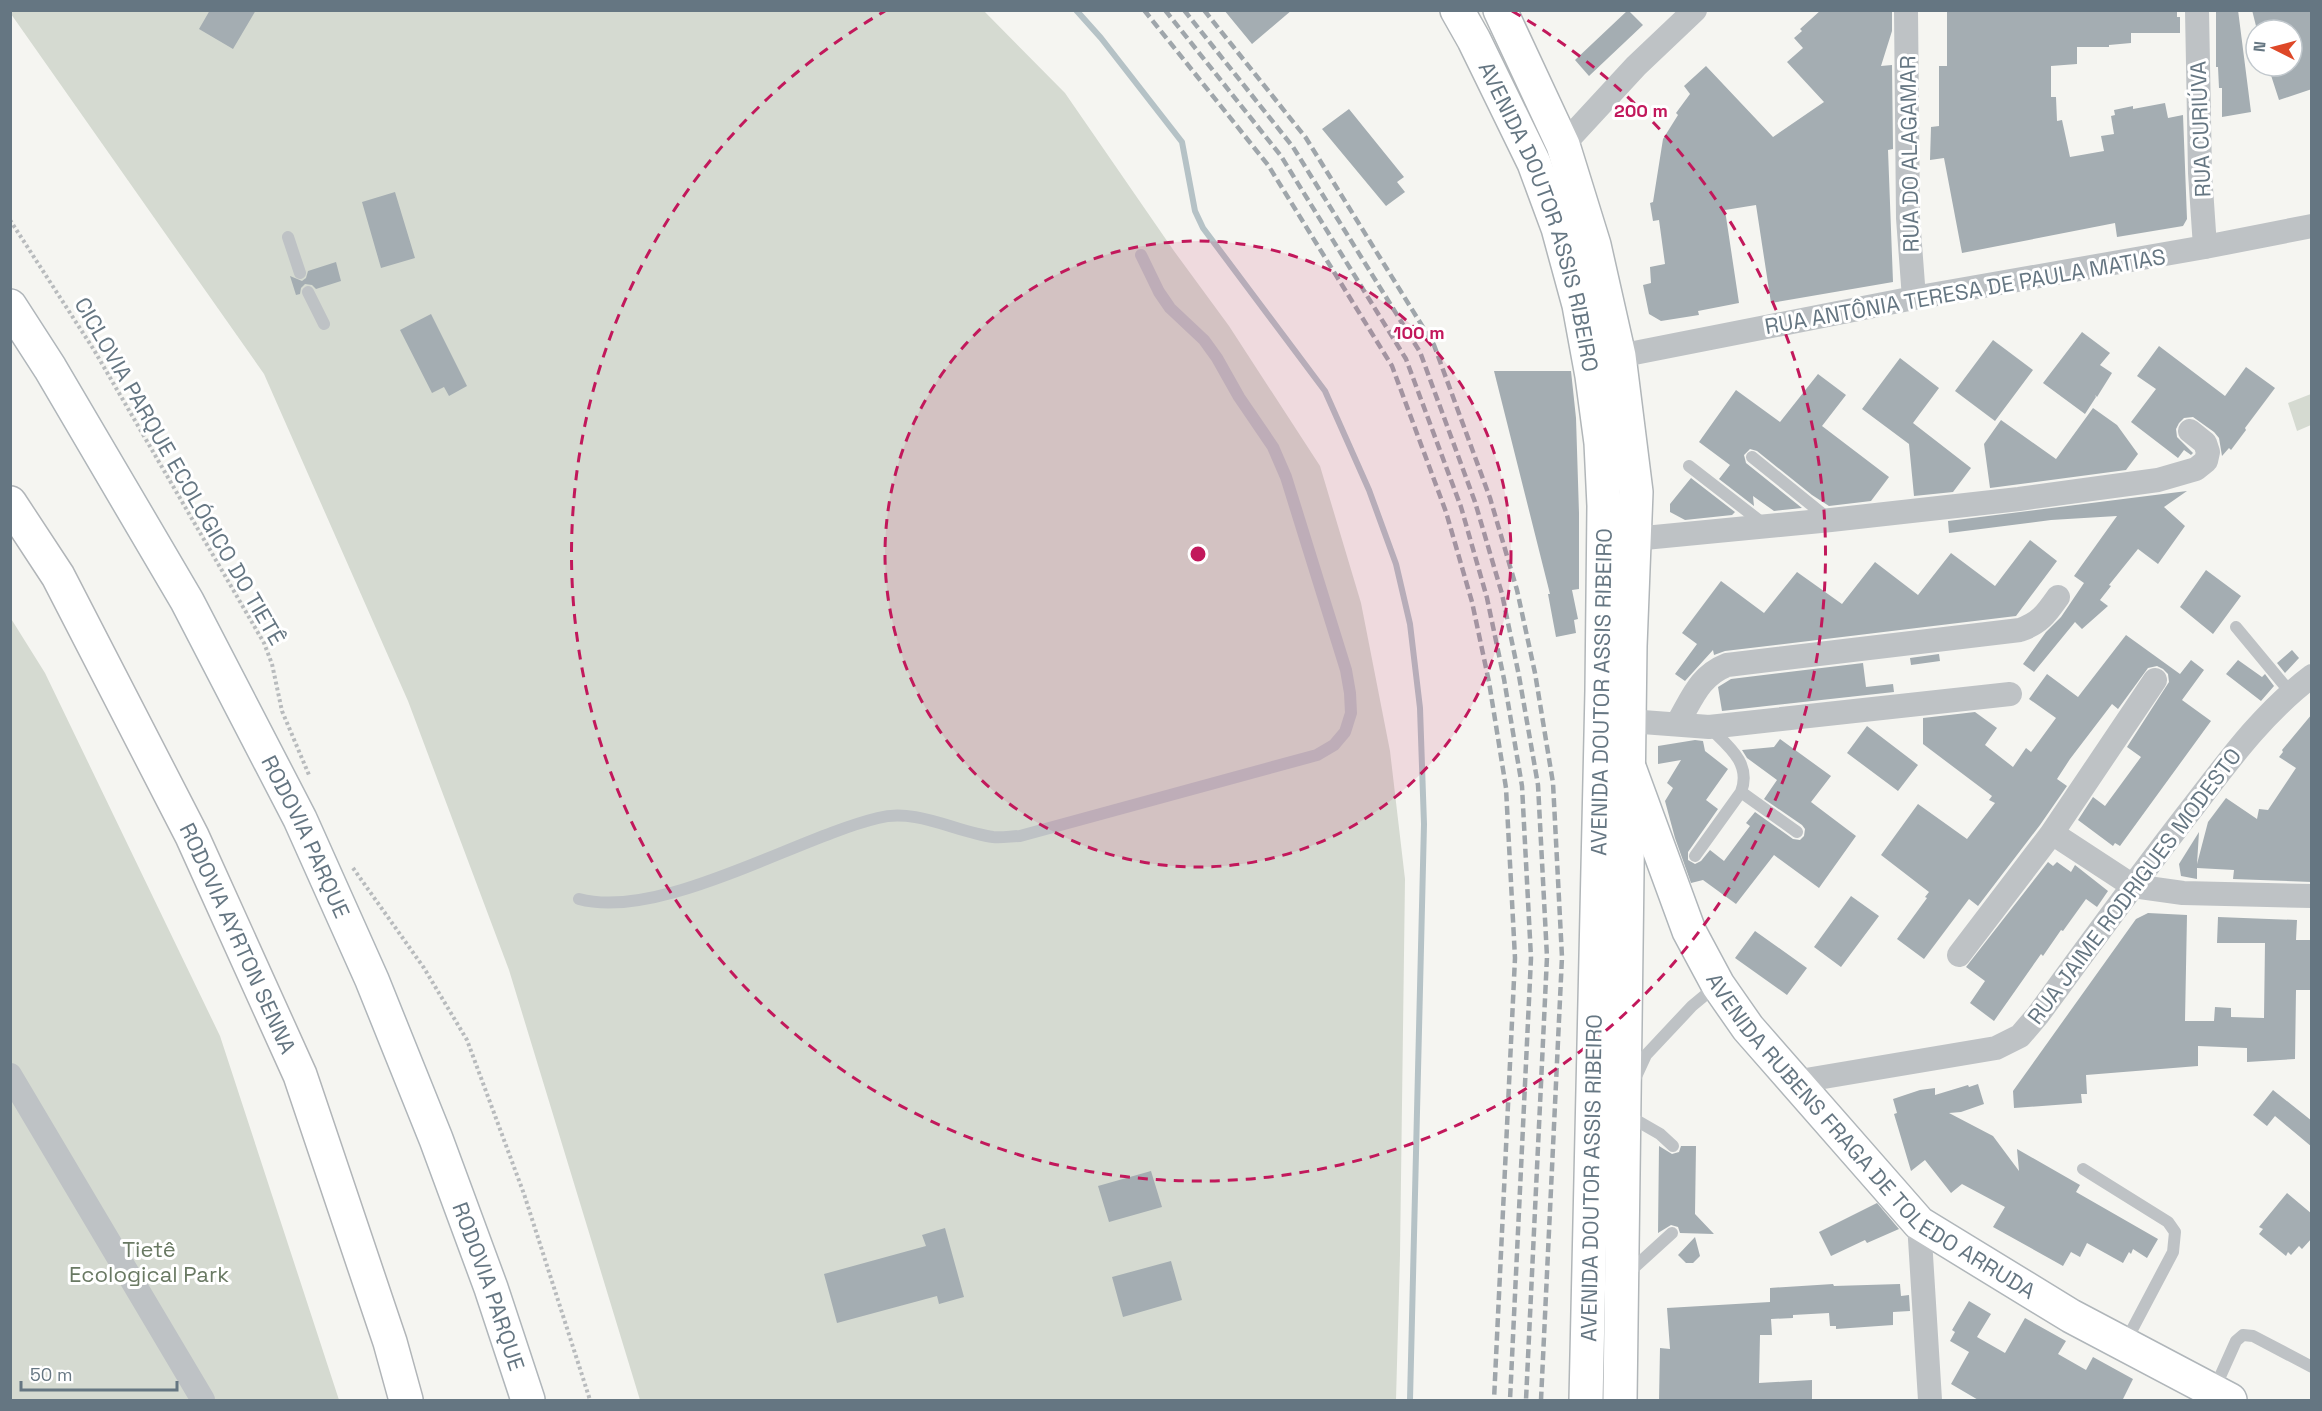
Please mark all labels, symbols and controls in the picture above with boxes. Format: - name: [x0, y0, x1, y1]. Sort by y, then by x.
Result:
- north arrow: [2244, 18, 2304, 78]
- text: N: [2249, 40, 2271, 53]
- street label: RUA DO ALAGAMAR: [1893, 55, 1925, 253]
- street label: AVENIDA DOUTOR ASSIS RIBEIRO: [1473, 57, 1605, 374]
- street label: RUA CURIÚVA: [2184, 60, 2216, 198]
- text: 200 m: [1614, 99, 1668, 122]
- street label: RUA ANTÔNIA TERESA DE PAULA MATIAS: [1762, 242, 2168, 340]
- street label: CICLOVIA PARQUE ECOLÓGICO DO TIETÊ: [69, 292, 291, 650]
- text: 100 m: [1393, 321, 1445, 344]
- street label: AVENIDA DOUTOR ASSIS RIBEIRO: [1584, 528, 1618, 856]
- centre of rings: [1188, 544, 1208, 564]
- street label: RUA JAIME RODRIGUES MODESTO: [2021, 742, 2247, 1030]
- street label: RODOVIA PARQUE: [255, 750, 356, 922]
- street label: RODOVIA AYRTON SENNA: [174, 818, 303, 1058]
- street label: AVENIDA RUBENS FRAGA DE TOLEDO ARRUDA: [1700, 968, 2041, 1305]
- street label: AVENIDA DOUTOR ASSIS RIBEIRO: [1574, 1014, 1608, 1342]
- street label: RODOVIA PARQUE: [446, 1198, 531, 1374]
- park label: Tietê Ecological Park: [69, 1235, 229, 1288]
- scale bar: [21, 1354, 177, 1392]
- text: 50 m: [30, 1363, 72, 1386]

